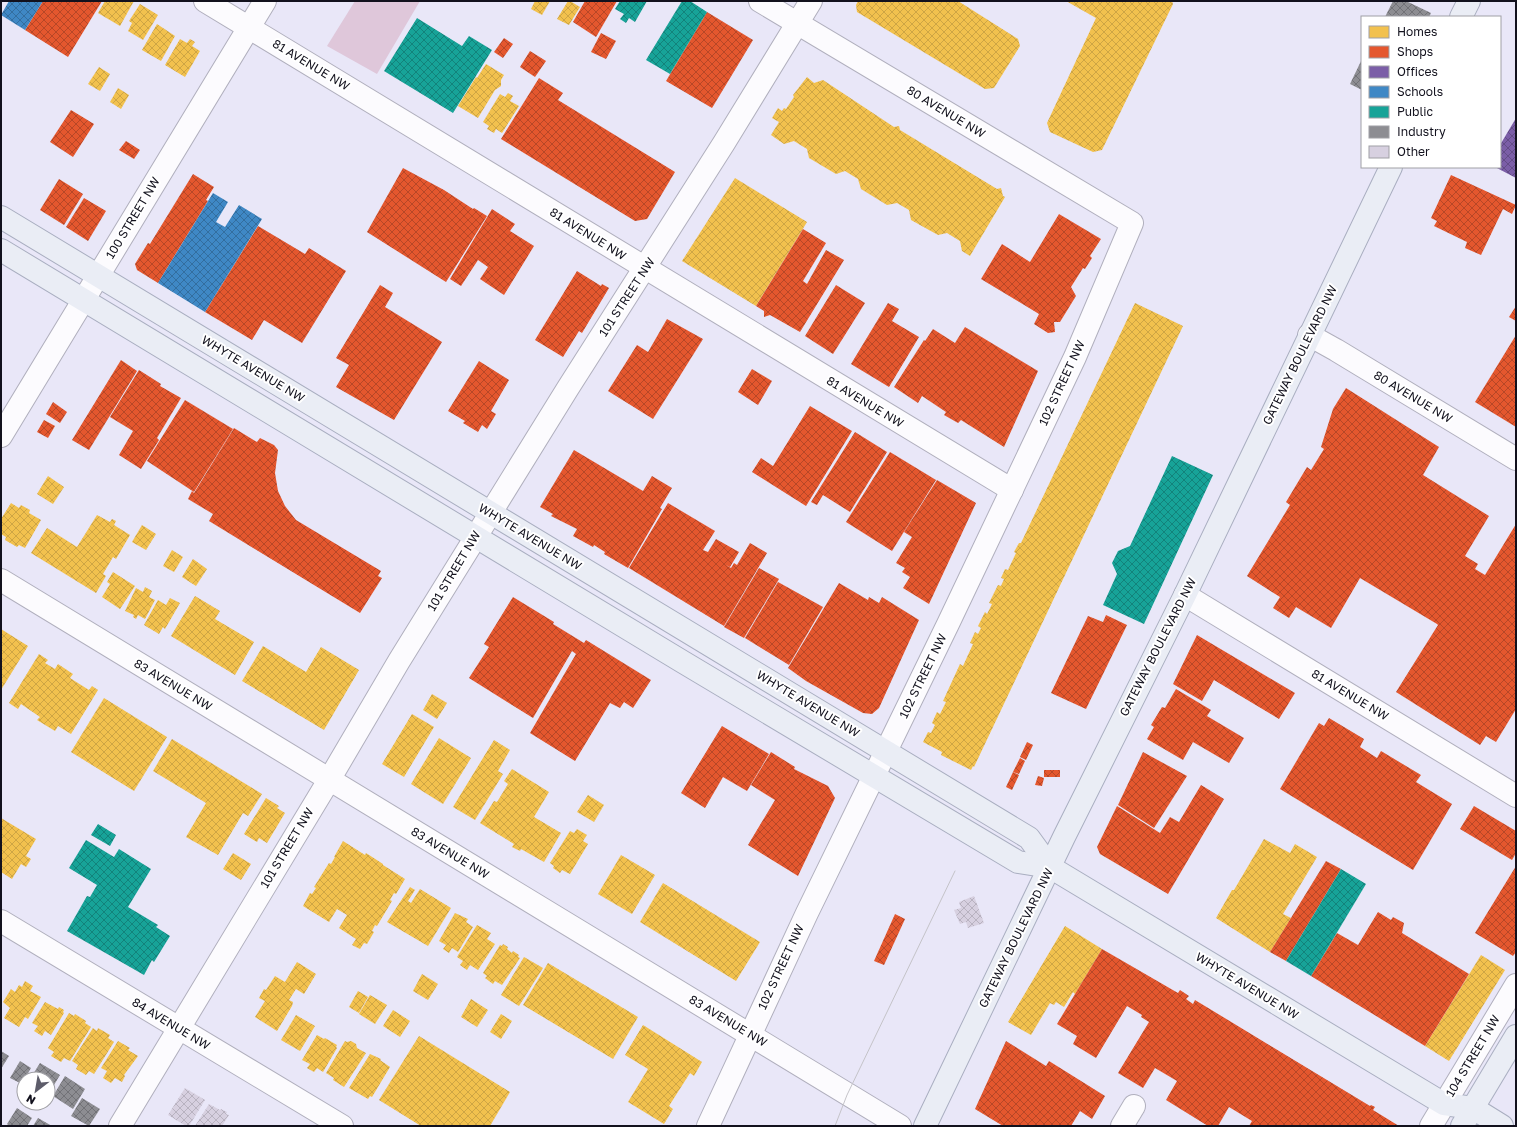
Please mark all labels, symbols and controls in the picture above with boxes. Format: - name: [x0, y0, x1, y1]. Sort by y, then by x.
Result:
- legend: [1361, 16, 1501, 168]
- text: Homes: [1397, 24, 1437, 39]
- street label: 81 AVENUE NW: [270, 36, 353, 94]
- text: Shops: [1397, 44, 1433, 59]
- text: Offices: [1397, 64, 1438, 79]
- street label: 80 AVENUE NW: [904, 82, 989, 141]
- text: Schools: [1397, 84, 1443, 99]
- text: Public: [1397, 104, 1434, 119]
- text: Industry: [1397, 124, 1446, 139]
- text: Other: [1397, 144, 1430, 159]
- street label: 100 STREET NW: [102, 174, 163, 261]
- street label: 81 AVENUE NW: [547, 204, 630, 263]
- street label: 101 STREET NW: [595, 254, 658, 339]
- street label: GATEWAY BOULEVARD NW: [1259, 282, 1340, 427]
- street label: WHYTE AVENUE NW: [199, 332, 308, 406]
- street label: 102 STREET NW: [1035, 337, 1088, 428]
- street label: 80 AVENUE NW: [1371, 367, 1456, 426]
- street label: 81 AVENUE NW: [824, 373, 907, 431]
- street label: WHYTE AVENUE NW: [476, 500, 585, 574]
- street label: 101 STREET NW: [424, 527, 484, 614]
- street label: GATEWAY BOULEVARD NW: [1116, 575, 1199, 719]
- street label: 102 STREET NW: [896, 631, 950, 721]
- street label: 83 AVENUE NW: [131, 655, 215, 714]
- street label: 81 AVENUE NW: [1309, 666, 1392, 724]
- street label: WHYTE AVENUE NW: [754, 667, 863, 741]
- street label: 101 STREET NW: [257, 804, 317, 891]
- street label: 83 AVENUE NW: [408, 823, 492, 882]
- street label: GATEWAY BOULEVARD NW: [975, 865, 1056, 1010]
- street label: 102 STREET NW: [754, 921, 807, 1012]
- street label: WHYTE AVENUE NW: [1193, 949, 1302, 1023]
- street label: 83 AVENUE NW: [686, 991, 770, 1050]
- street label: 84 AVENUE NW: [129, 994, 214, 1053]
- street label: 104 STREET NW: [1442, 1012, 1503, 1099]
- north arrow: [16, 1071, 56, 1111]
- text: N: [24, 1092, 38, 1108]

